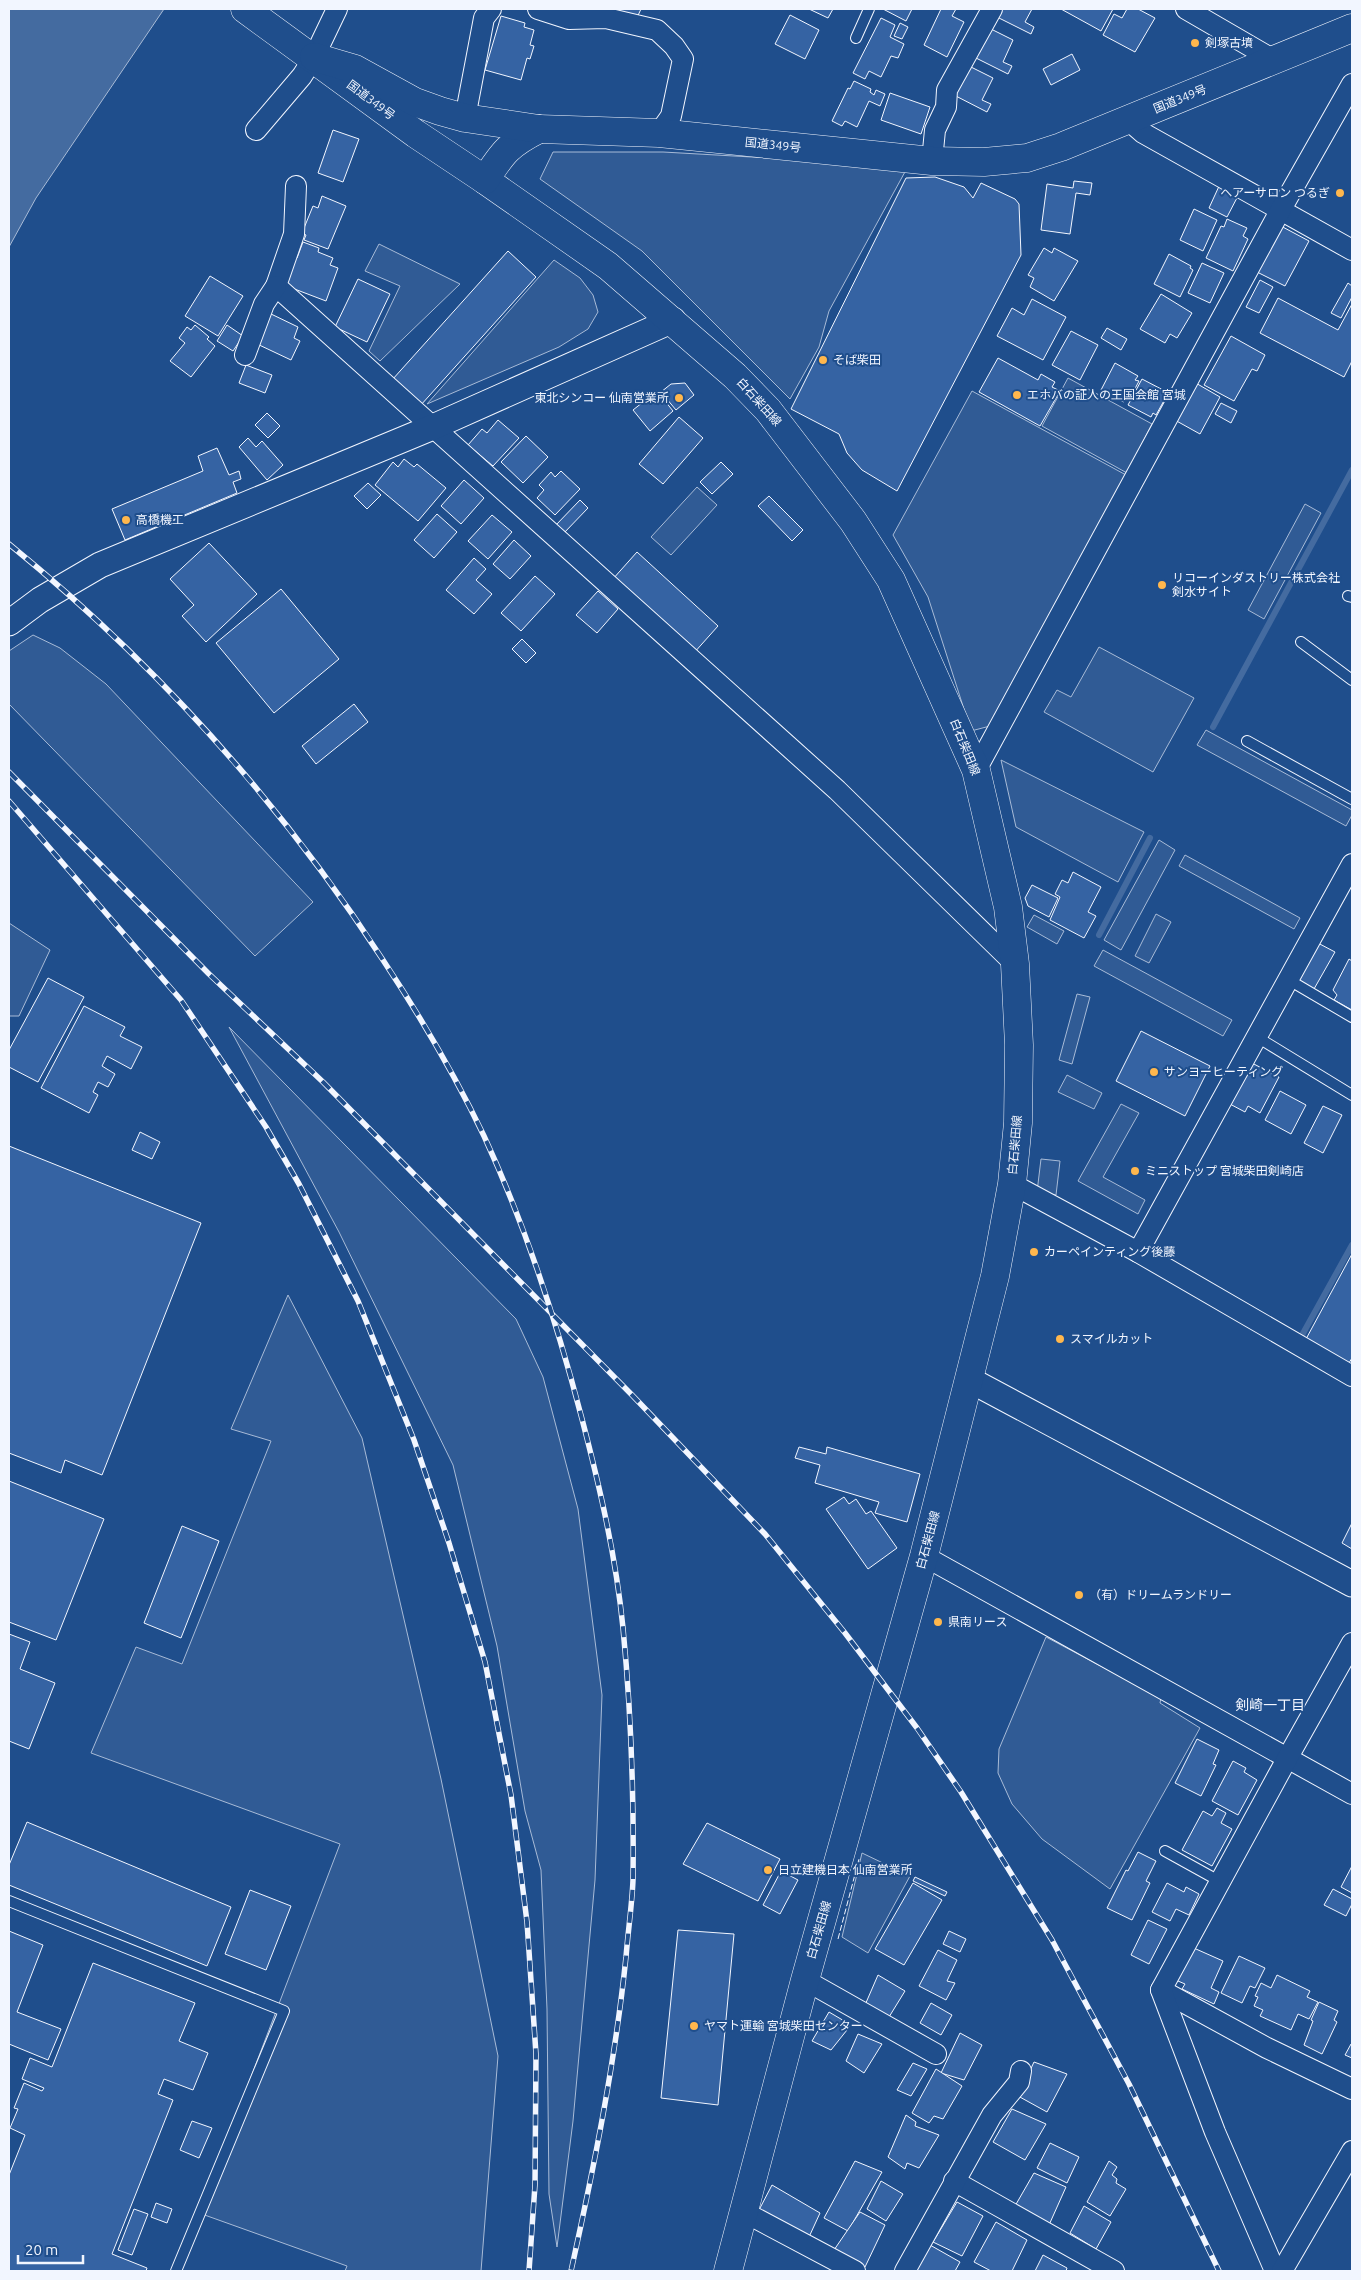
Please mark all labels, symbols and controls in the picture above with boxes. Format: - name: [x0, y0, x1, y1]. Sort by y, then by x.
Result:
- place label: 剣塚古墳: [1205, 36, 1253, 49]
- marker: 剣塚古墳: [1189, 37, 1201, 49]
- street label: 国道349号: [345, 77, 398, 122]
- street label: 国道349号: [1151, 82, 1208, 115]
- street label: 国道349号: [744, 135, 802, 154]
- place label: ヘアーサロン つるぎ: [1220, 186, 1330, 199]
- marker: ヘアーサロン つるぎ: [1334, 187, 1346, 199]
- place label: そば柴田: [833, 353, 881, 366]
- marker: そば柴田: [817, 354, 829, 366]
- street label: 白石柴田線: [734, 375, 784, 428]
- place label: エホバの証人の王国会館 宮城: [1027, 388, 1186, 401]
- marker: エホバの証人の王国会館 宮城: [1011, 389, 1023, 401]
- place label: 東北シンコー 仙南営業所: [534, 391, 669, 404]
- marker: 東北シンコー 仙南営業所: [673, 392, 685, 404]
- place label: 高橋機工: [136, 513, 184, 526]
- marker: 高橋機工: [120, 514, 132, 526]
- place label: リコーインダストリー株式会社 剣水サイト: [1172, 571, 1340, 598]
- marker: リコーインダストリー株式会社 剣水サイト: [1156, 579, 1168, 591]
- street label: 白石柴田線: [948, 717, 983, 777]
- place label: サンヨーヒーティング: [1164, 1065, 1283, 1078]
- marker: サンヨーヒーティング: [1148, 1066, 1160, 1078]
- street label: 白石柴田線: [1005, 1114, 1024, 1175]
- place label: ミニストップ 宮城柴田剣崎店: [1145, 1164, 1304, 1177]
- marker: ミニストップ 宮城柴田剣崎店: [1129, 1165, 1141, 1177]
- place label: カーペインティング後藤: [1044, 1245, 1175, 1258]
- marker: カーペインティング後藤: [1028, 1246, 1040, 1258]
- place label: スマイルカット: [1070, 1332, 1153, 1345]
- marker: スマイルカット: [1054, 1333, 1066, 1345]
- street label: 白石柴田線: [913, 1509, 942, 1571]
- place label: （有）ドリームランドリー: [1089, 1588, 1232, 1601]
- marker: （有）ドリームランドリー: [1073, 1589, 1085, 1601]
- place label: 県南リース: [948, 1615, 1007, 1628]
- marker: 県南リース: [932, 1616, 944, 1628]
- district label: 剣崎一丁目: [1235, 1697, 1305, 1713]
- place label: 日立建機日本 仙南営業所: [778, 1863, 913, 1876]
- marker: 日立建機日本 仙南営業所: [762, 1864, 774, 1876]
- street label: 白石柴田線: [804, 1899, 833, 1960]
- place label: ヤマト運輸 宮城柴田センター: [704, 2019, 863, 2032]
- marker: ヤマト運輸 宮城柴田センター: [688, 2020, 700, 2032]
- scale bar: [18, 2232, 82, 2264]
- text: 20 m: [25, 2241, 58, 2258]

